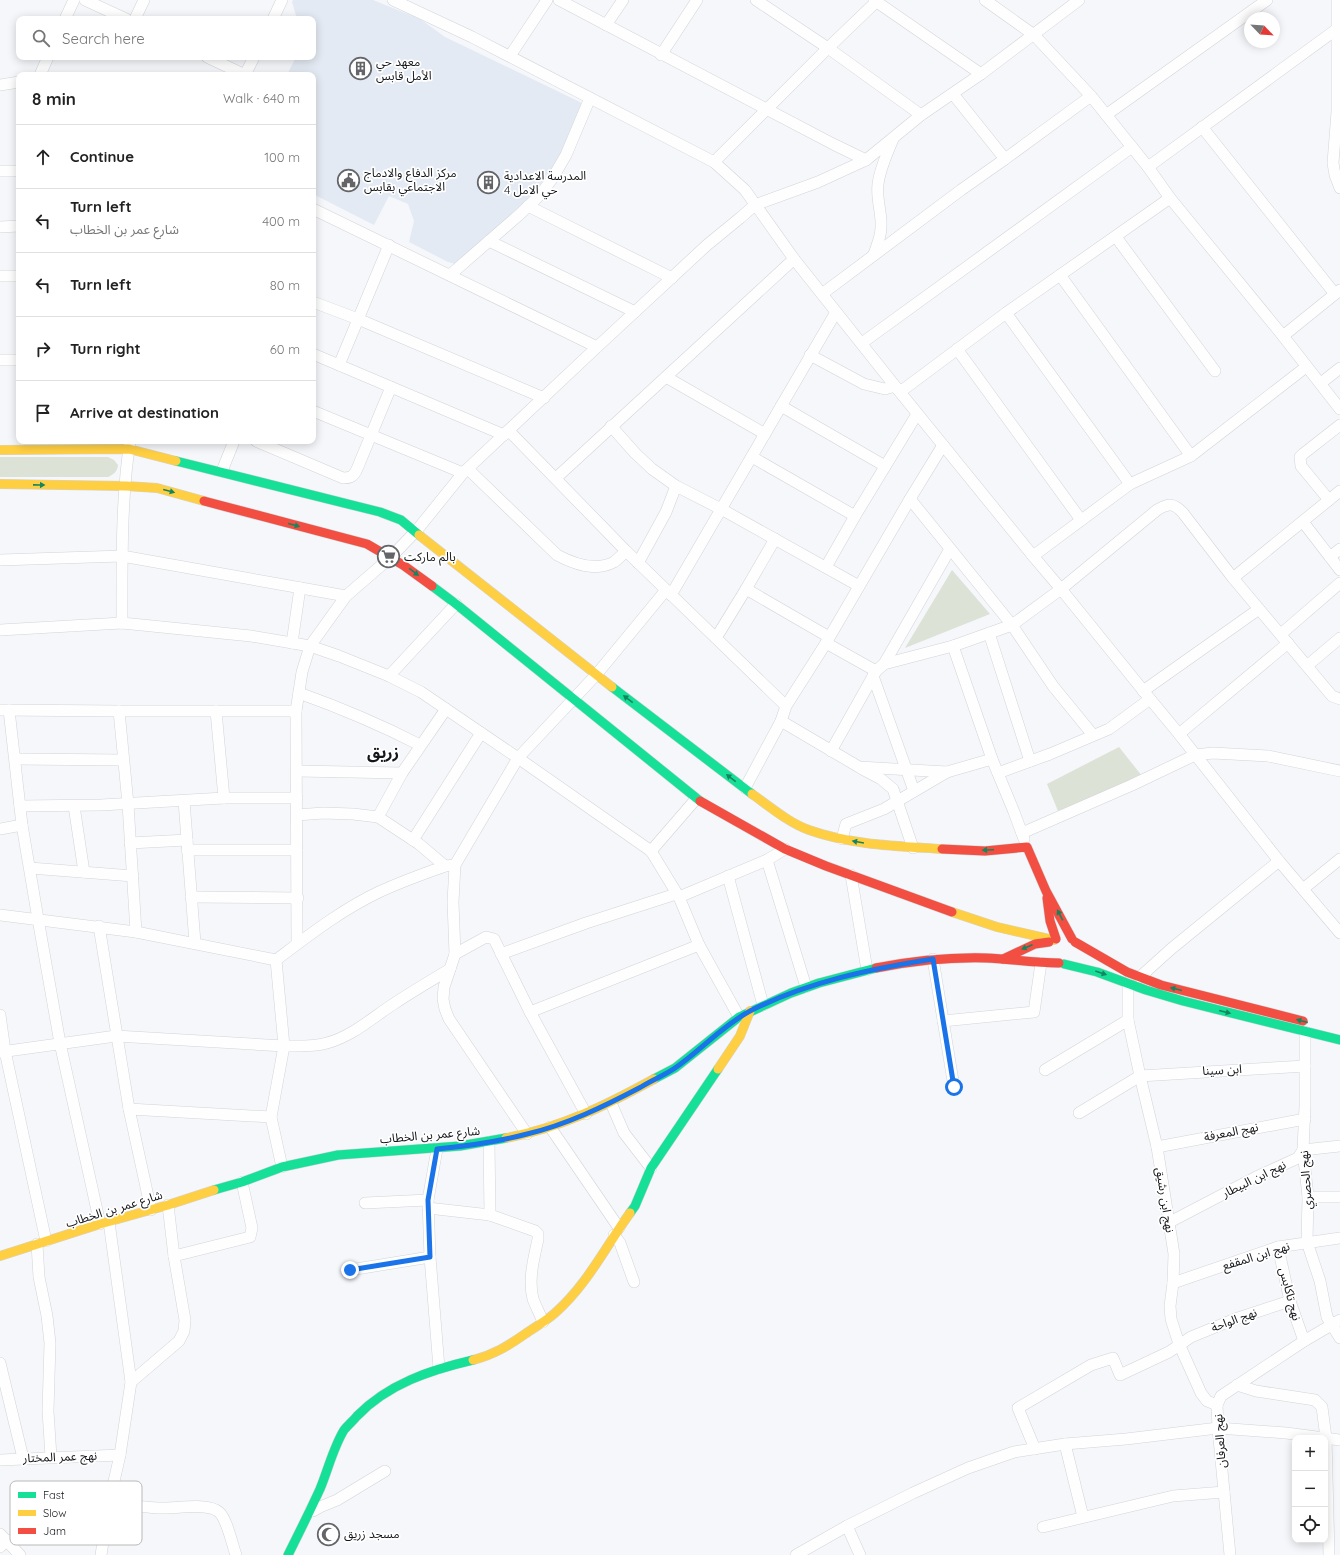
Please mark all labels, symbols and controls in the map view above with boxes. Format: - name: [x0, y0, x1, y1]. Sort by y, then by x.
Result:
- north arrow: [1244, 12, 1280, 48]
- search box: [16, 16, 316, 60]
- icon: search: [30, 27, 52, 49]
- text: Search here: [62, 29, 145, 48]
- place label: معهد حي الأمل قابس: [376, 54, 432, 83]
- building icon: معهد حي الأمل قابس: [348, 56, 374, 82]
- text: 8 min: [32, 88, 76, 109]
- text: Walk · 640 m: [223, 90, 300, 106]
- icon: ahead: [32, 146, 54, 168]
- text: Continue: [70, 147, 134, 166]
- text: 100 m: [264, 149, 300, 165]
- place label: مركز الدفاع والادماج الاجتماعي بقابس: [364, 165, 457, 197]
- public building icon: مركز الدفاع والادماج الاجتماعي بقابس: [335, 167, 361, 193]
- place label: المدرسة الاعدادية حي الامل 4: [504, 168, 586, 200]
- building icon: المدرسة الاعدادية حي الامل 4: [476, 170, 502, 196]
- text: Turn left: [70, 197, 132, 216]
- icon: left: [32, 210, 54, 232]
- text: 400 m: [262, 213, 300, 229]
- text: شارع عمر بن الخطاب: [70, 221, 179, 237]
- icon: left: [32, 274, 54, 296]
- text: Turn left: [70, 275, 132, 294]
- text: 80 m: [270, 277, 300, 293]
- icon: right: [32, 338, 54, 360]
- text: Turn right: [70, 339, 141, 358]
- text: 60 m: [270, 341, 300, 357]
- icon: arrive: [32, 402, 54, 424]
- text: Arrive at destination: [70, 403, 219, 422]
- one-way arrow: [33, 482, 46, 488]
- one-way arrow: [162, 489, 175, 495]
- one-way arrow: [288, 522, 300, 528]
- supermarket icon: بالم ماركت: [376, 544, 402, 570]
- place label: بالم ماركت: [404, 549, 456, 566]
- one-way arrow: [408, 568, 419, 577]
- one-way arrow: [623, 695, 634, 704]
- district label: زريق: [367, 742, 399, 763]
- one-way arrow: [726, 774, 737, 783]
- one-way arrow: [852, 839, 864, 845]
- one-way arrow: [982, 847, 994, 854]
- one-way arrow: [1057, 909, 1063, 920]
- one-way arrow: [1021, 944, 1032, 950]
- one-way arrow: [1096, 971, 1108, 977]
- one-way arrow: [1170, 985, 1183, 991]
- one-way arrow: [1220, 1009, 1232, 1015]
- one-way arrow: [1296, 1017, 1309, 1023]
- street label: ابن سينا: [1202, 1061, 1242, 1078]
- route start: [945, 1078, 963, 1096]
- street label: نهج المعرفة: [1202, 1119, 1260, 1146]
- street label: شارع عمر بن الخطاب: [379, 1123, 481, 1148]
- street label: نهج الحصري: [1296, 1150, 1318, 1210]
- street label: نهج ابن البيطار: [1218, 1157, 1289, 1203]
- street label: نهج ابن رشيق: [1151, 1166, 1178, 1234]
- street label: شارع عمر بن الخطاب: [64, 1187, 165, 1232]
- street label: نهج ابن المقفع: [1220, 1238, 1292, 1275]
- route end: [341, 1261, 359, 1279]
- street label: نهج تاكابس: [1274, 1266, 1305, 1323]
- street label: نهج الواحة: [1209, 1304, 1260, 1337]
- street label: نهج العرفان: [1210, 1413, 1231, 1469]
- map controls: [1292, 1435, 1328, 1543]
- button: +: [1292, 1435, 1328, 1471]
- street label: نهج عمر المختار: [22, 1448, 97, 1467]
- button: −: [1292, 1471, 1328, 1507]
- legend: [10, 1481, 142, 1545]
- text: Fast: [43, 1488, 65, 1502]
- text: Slow: [43, 1506, 67, 1520]
- button: locate: [1292, 1507, 1328, 1543]
- mosque icon: مسجد زريق: [315, 1521, 341, 1547]
- text: Jam: [43, 1524, 66, 1538]
- place label: مسجد زريق: [344, 1526, 400, 1542]

